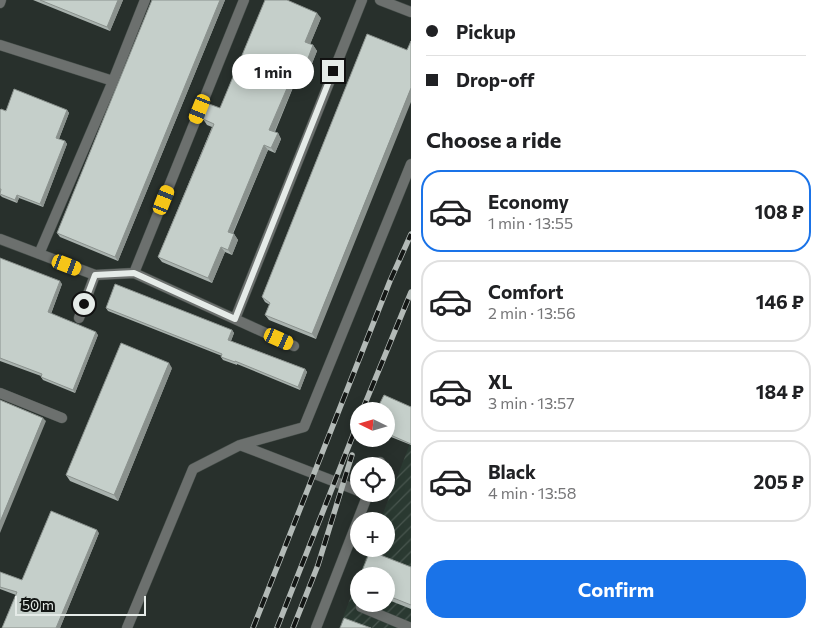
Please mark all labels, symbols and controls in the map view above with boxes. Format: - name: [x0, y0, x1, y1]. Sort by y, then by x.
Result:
- text: Pickup: [456, 20, 516, 43]
- callout: 1 min: [233, 54, 316, 88]
- route end: [322, 60, 344, 82]
- text: 1 min: [254, 62, 292, 81]
- text: Drop-off: [456, 68, 535, 91]
- car: [187, 92, 212, 126]
- text: Choose a ride: [426, 126, 561, 153]
- car: [151, 183, 176, 217]
- icon: car: [428, 189, 473, 234]
- text: Economy: [488, 190, 569, 213]
- text: 108 ₽: [755, 200, 804, 223]
- text: 1 min · 13:55: [488, 213, 573, 232]
- car: [50, 253, 83, 277]
- icon: car: [428, 279, 473, 324]
- text: Comfort: [488, 280, 564, 303]
- text: 146 ₽: [756, 290, 804, 313]
- route start: [73, 293, 95, 315]
- text: 2 min · 13:56: [488, 303, 576, 322]
- car: [262, 326, 295, 352]
- icon: car: [428, 369, 473, 414]
- text: XL: [488, 370, 513, 393]
- text: 184 ₽: [756, 380, 804, 403]
- text: 3 min · 13:57: [488, 393, 575, 412]
- north arrow: [350, 402, 395, 448]
- map controls: [350, 402, 395, 612]
- button: locate: [350, 457, 395, 502]
- icon: car: [428, 459, 473, 504]
- text: Black: [488, 460, 536, 483]
- text: 205 ₽: [753, 470, 804, 493]
- text: 4 min · 13:58: [488, 483, 576, 502]
- button: +: [350, 512, 395, 557]
- button: Confirm: [426, 560, 806, 618]
- button: −: [350, 567, 395, 612]
- scale bar: [15, 593, 146, 616]
- text: 50 m: [22, 596, 54, 613]

